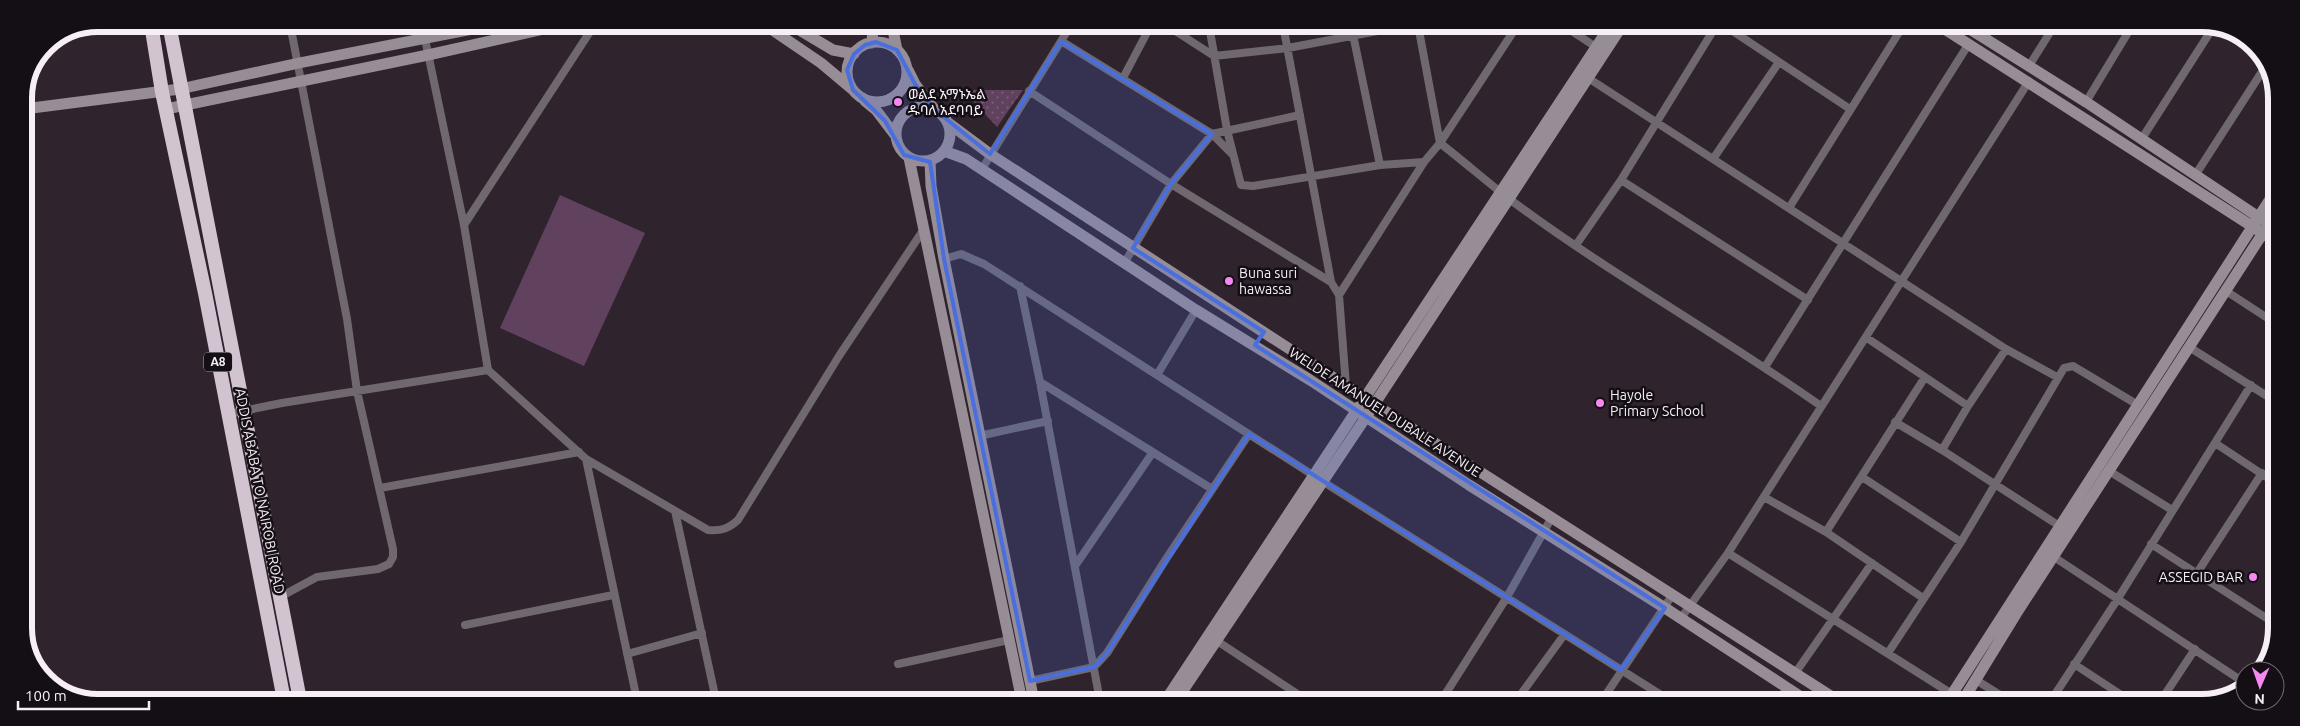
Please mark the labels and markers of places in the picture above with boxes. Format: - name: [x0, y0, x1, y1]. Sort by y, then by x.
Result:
- place label: ወልደ አማኑኤል ዱባለ አደባባይ: [908, 86, 986, 118]
- marker: ወልደ አማኑኤል ዱባለ አደባባይ: [892, 96, 904, 108]
- place label: Buna suri hawassa: [1239, 265, 1297, 297]
- marker: Buna suri hawassa: [1223, 275, 1235, 287]
- place label: Hayole Primary School: [1610, 387, 1704, 419]
- marker: Hayole Primary School: [1594, 397, 1606, 409]
- place label: ASSEGID BAR: [2159, 569, 2243, 585]
- marker: ASSEGID BAR: [2247, 571, 2259, 583]

